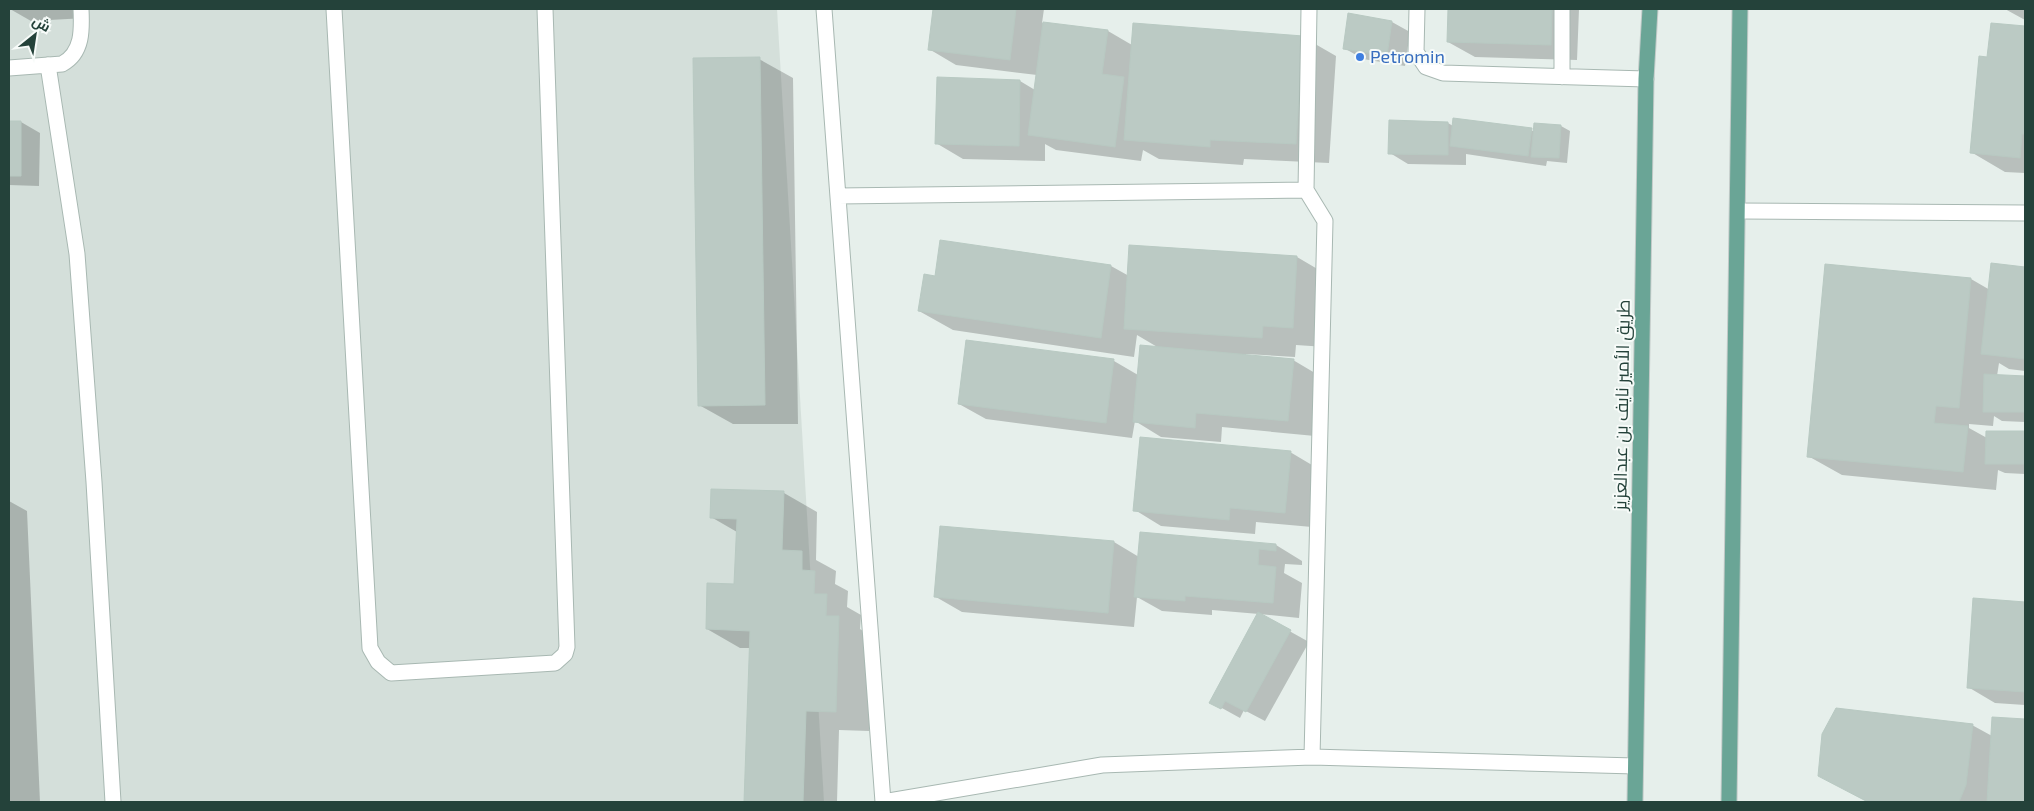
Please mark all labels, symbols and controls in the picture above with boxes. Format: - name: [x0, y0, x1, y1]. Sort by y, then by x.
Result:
- north arrow: [10, 10, 60, 60]
- text: ش: [29, 11, 54, 36]
- place label: Petromin: [1370, 45, 1445, 67]
- marker: Petromin: [1354, 51, 1366, 63]
- street label: طريق الأمير نايف بن عبدالعزيز: [1608, 299, 1636, 512]

